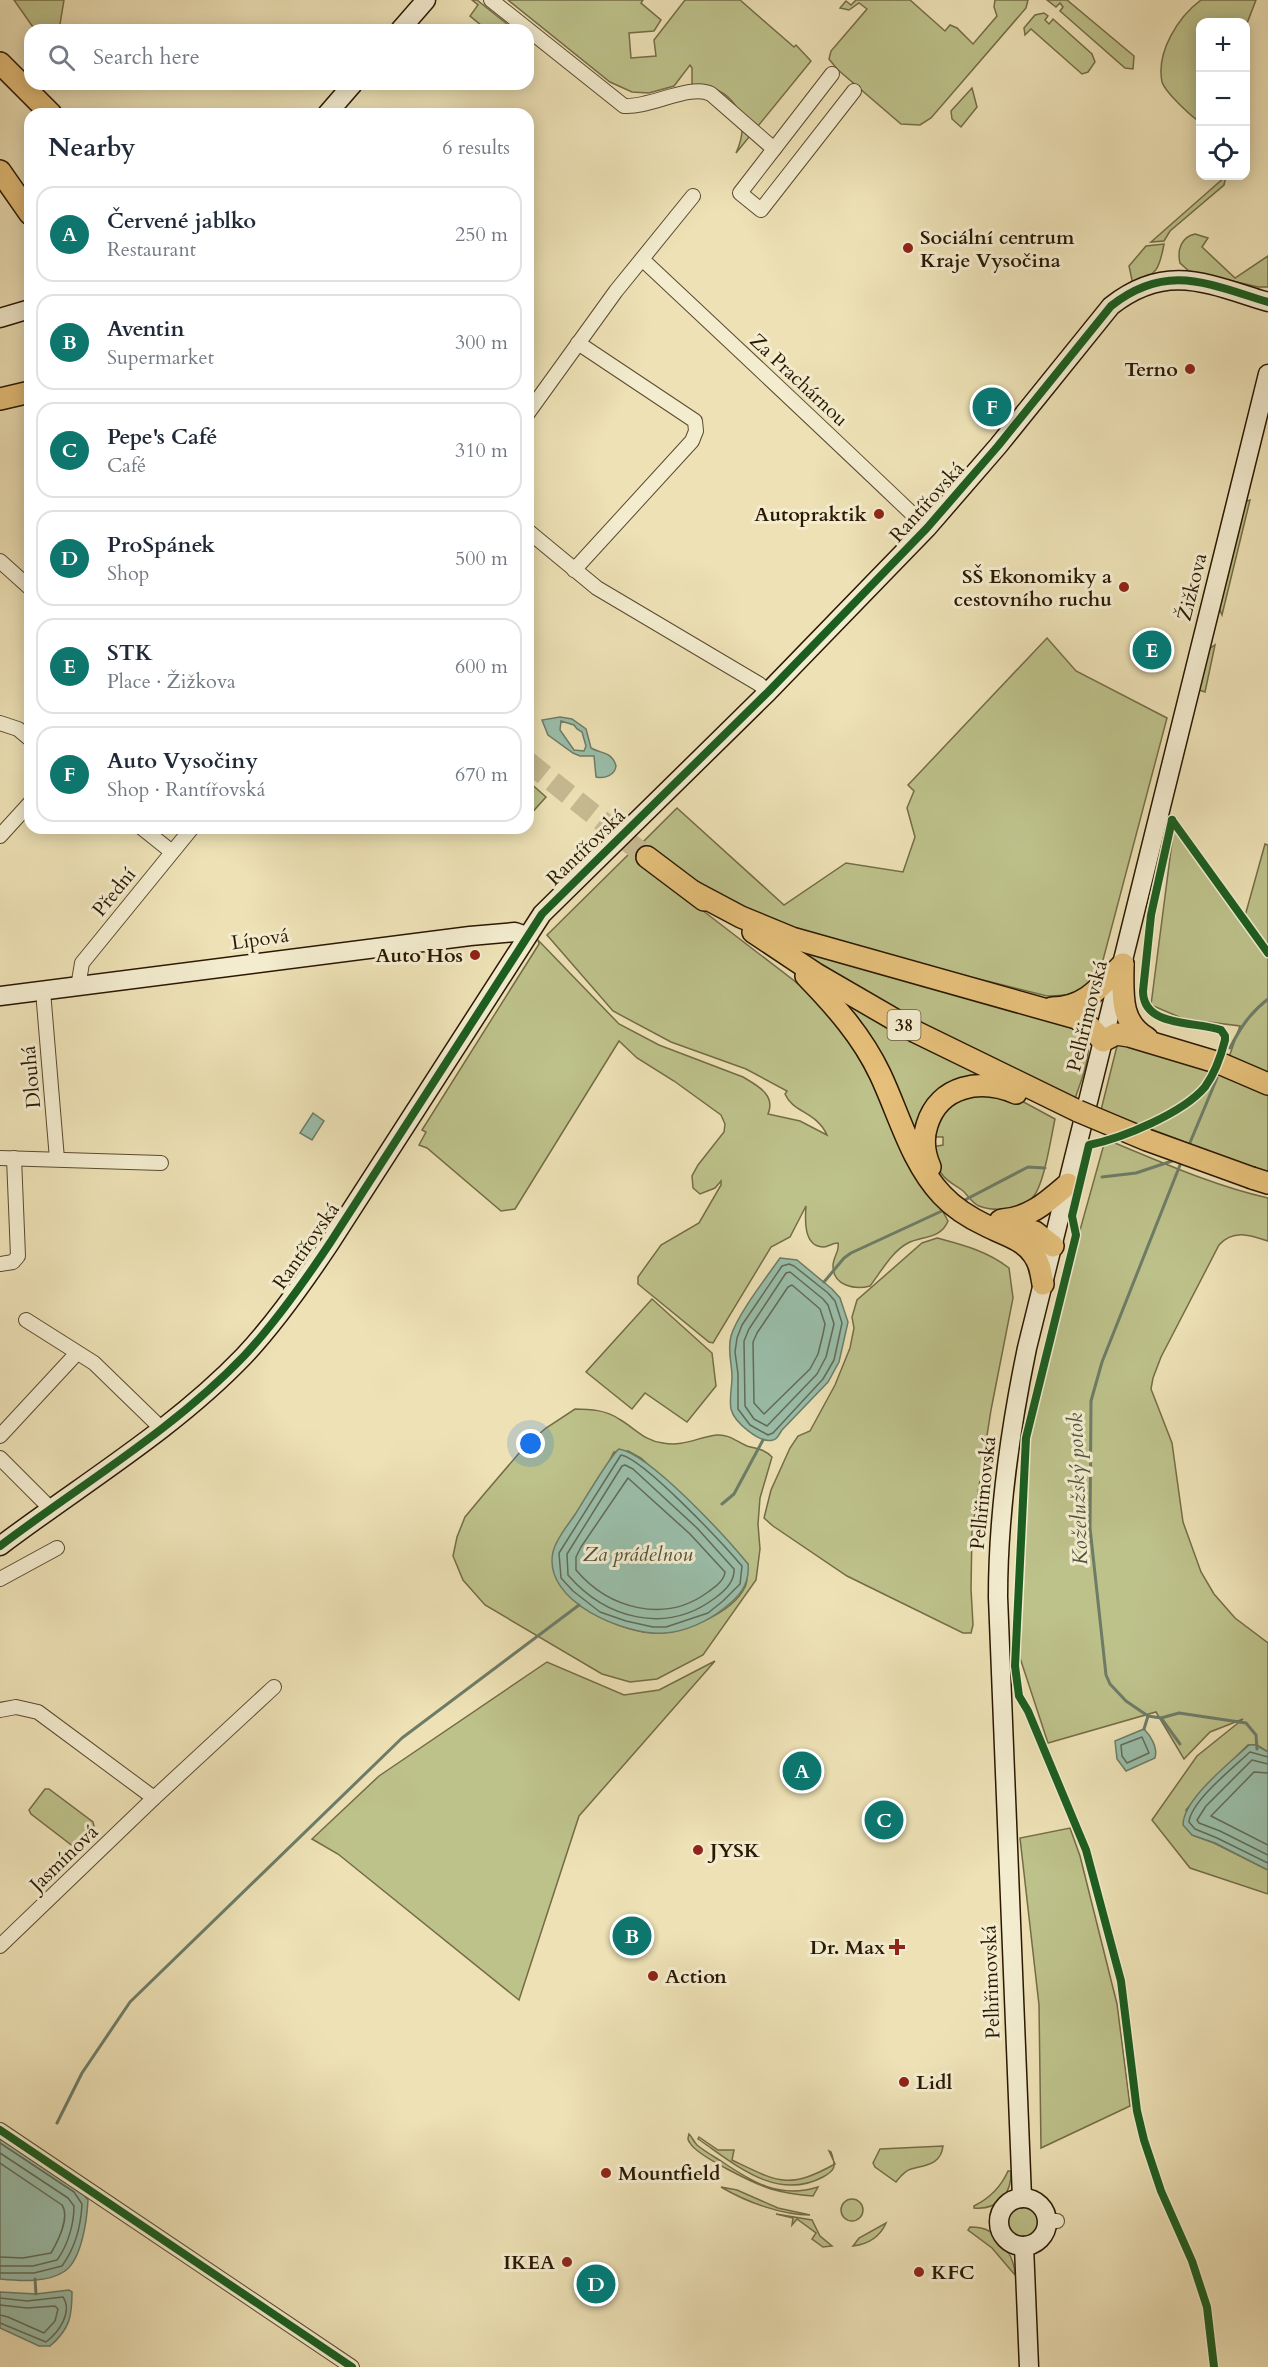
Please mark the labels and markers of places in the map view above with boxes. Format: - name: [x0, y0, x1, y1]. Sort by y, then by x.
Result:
- place label: Sociální centrum Kraje Vysočina: [920, 224, 1075, 274]
- marker: Sociální centrum Kraje Vysočina: [901, 241, 915, 255]
- place label: Terno: [1124, 356, 1178, 383]
- marker: Terno: [1183, 362, 1197, 376]
- pin: F: [972, 384, 1012, 430]
- place label: Autopraktik: [754, 501, 868, 528]
- marker: Autopraktik: [872, 507, 886, 521]
- place label: SŠ Ekonomiky a cestovního ruchu: [954, 563, 1112, 613]
- marker: SŠ Ekonomiky a cestovního ruchu: [1117, 580, 1131, 594]
- pin: E: [1132, 628, 1172, 672]
- place label: Auto Hos: [375, 942, 463, 969]
- marker: Auto Hos: [468, 948, 482, 962]
- pin: A: [782, 1748, 822, 1794]
- pin: C: [864, 1798, 904, 1842]
- place label: JYSK: [707, 1837, 761, 1864]
- marker: JYSK: [691, 1843, 705, 1857]
- pin: B: [612, 1914, 652, 1958]
- place label: Dr. Max: [810, 1934, 885, 1961]
- marker: Dr. Max: [890, 1940, 904, 1954]
- place label: Action: [665, 1963, 727, 1990]
- marker: Action: [646, 1969, 660, 1983]
- place label: Lidl: [916, 2069, 952, 2096]
- marker: Lidl: [897, 2075, 911, 2089]
- place label: Mountfield: [618, 2160, 721, 2187]
- marker: Mountfield: [599, 2166, 613, 2180]
- place label: IKEA: [503, 2249, 555, 2276]
- marker: IKEA: [560, 2255, 574, 2269]
- place label: KFC: [931, 2259, 975, 2286]
- pin: D: [576, 2262, 616, 2306]
- marker: KFC: [912, 2265, 926, 2279]

